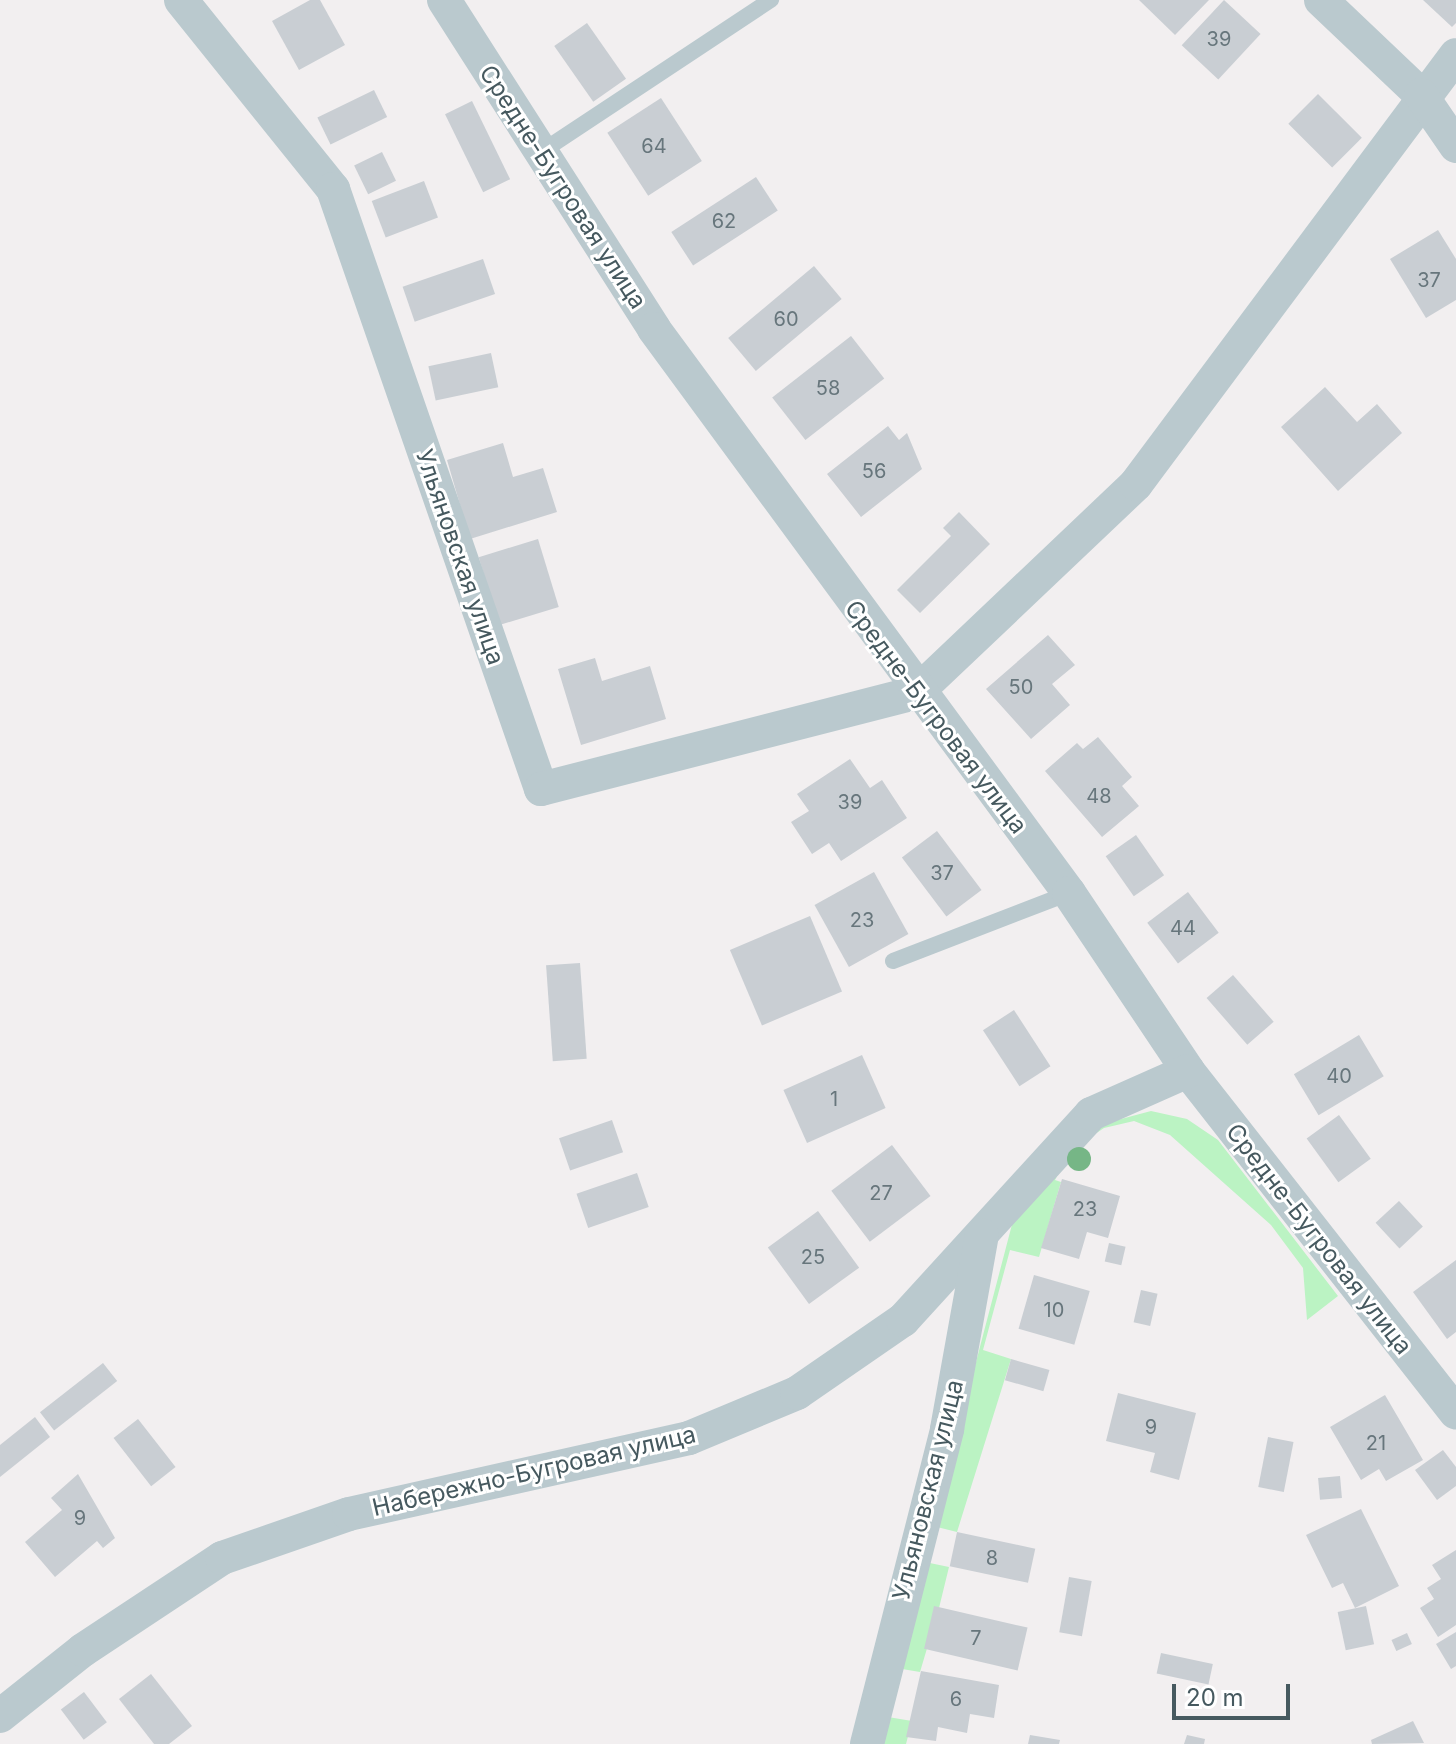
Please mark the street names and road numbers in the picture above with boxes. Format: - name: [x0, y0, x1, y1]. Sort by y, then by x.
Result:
- street label: Средне-Бугровая улица: [473, 60, 653, 314]
- street label: Ульяновская улица: [410, 445, 510, 669]
- street label: Средне-Бугровая улица: [839, 595, 1033, 839]
- street label: Средне-Бугровая улица: [1220, 1118, 1418, 1360]
- street label: Ульяновская улица: [887, 1377, 969, 1603]
- street label: Набережно-Бугровая улица: [370, 1420, 698, 1522]

